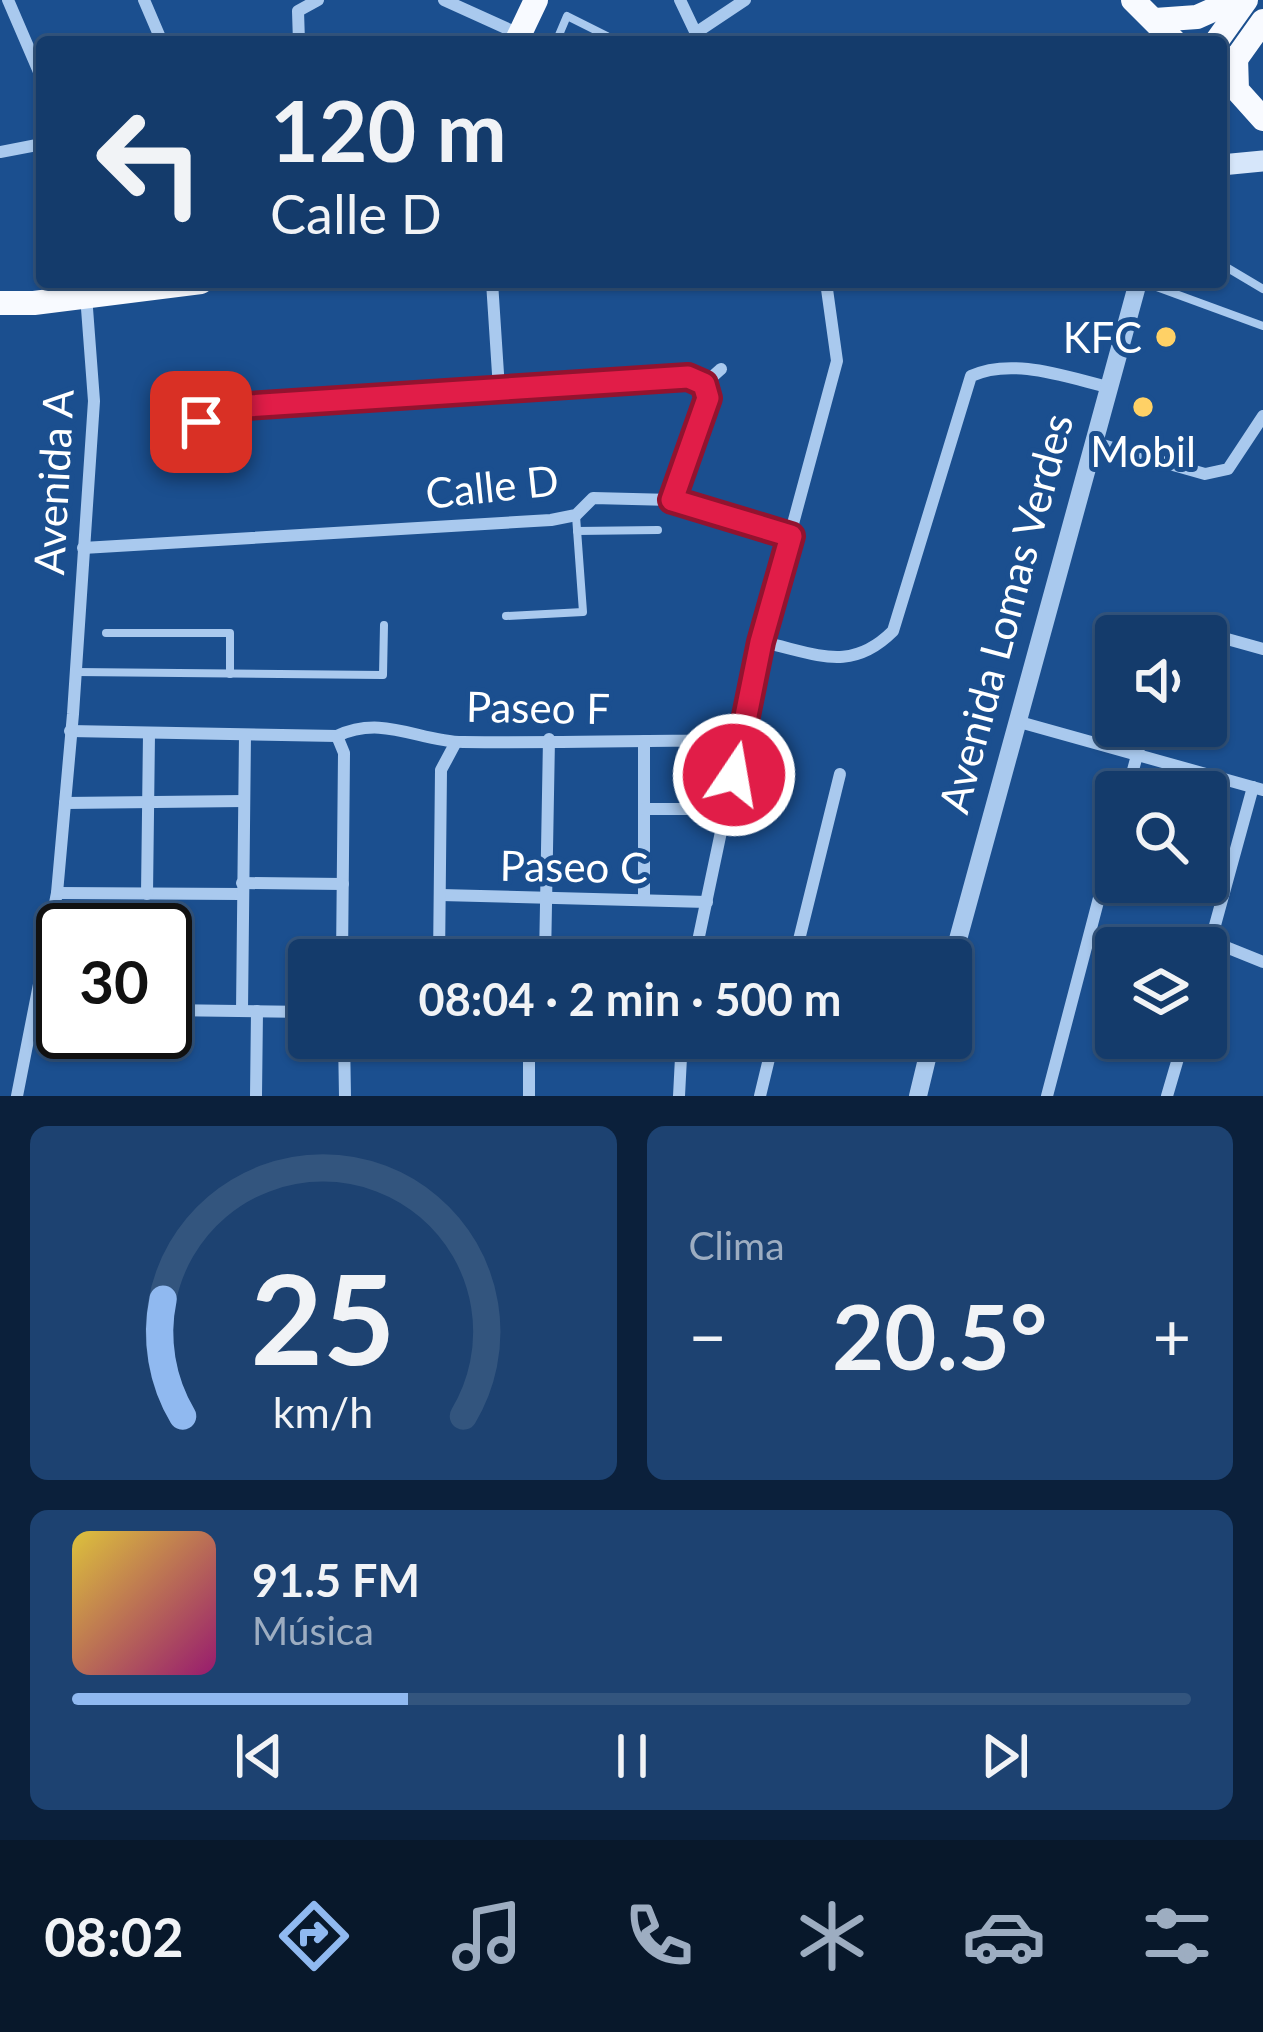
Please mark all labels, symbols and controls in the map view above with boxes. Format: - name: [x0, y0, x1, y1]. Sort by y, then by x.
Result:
- text: 120 m: [270, 79, 507, 180]
- icon: left: [72, 84, 228, 240]
- text: Calle D: [270, 181, 442, 246]
- place label: KFC: [1063, 312, 1142, 362]
- marker: KFC: [1153, 324, 1179, 350]
- pin: [150, 371, 252, 473]
- street label: Avenida A: [23, 387, 83, 576]
- icon: arrive: [168, 389, 234, 455]
- marker: Mobil: [1130, 394, 1156, 420]
- street label: Avenida Lomas Verdes: [928, 408, 1082, 818]
- place label: Mobil: [1090, 426, 1196, 476]
- street label: Calle D: [423, 454, 561, 518]
- map controls: [1095, 615, 1227, 1059]
- button: sound: [1095, 615, 1227, 747]
- street label: Paseo F: [466, 681, 610, 733]
- position arrow: [671, 712, 797, 838]
- button: search: [1095, 771, 1227, 903]
- street label: Paseo C: [499, 840, 649, 892]
- speed limit sign: 30: [36, 903, 192, 1059]
- button: layers: [1095, 927, 1227, 1059]
- text: 08:04 · 2 min · 500 m: [419, 972, 841, 1026]
- text: Clima: [689, 1222, 785, 1268]
- text: 25: [251, 1242, 396, 1392]
- text: 20.5°: [832, 1281, 1047, 1389]
- text: −: [689, 1296, 727, 1375]
- text: +: [1153, 1296, 1191, 1375]
- text: km/h: [273, 1386, 373, 1437]
- text: 91.5 FM: [252, 1553, 420, 1607]
- text: Música: [252, 1607, 374, 1653]
- icon: previous: [226, 1723, 292, 1789]
- icon: pause: [599, 1723, 665, 1789]
- icon: next: [972, 1723, 1038, 1789]
- icon: directions: [272, 1894, 356, 1978]
- icon: music: [445, 1894, 529, 1978]
- icon: phone: [617, 1894, 701, 1978]
- icon: climate: [790, 1894, 874, 1978]
- icon: car: [962, 1894, 1046, 1978]
- icon: filters: [1135, 1894, 1219, 1978]
- text: 08:02: [44, 1904, 183, 1969]

